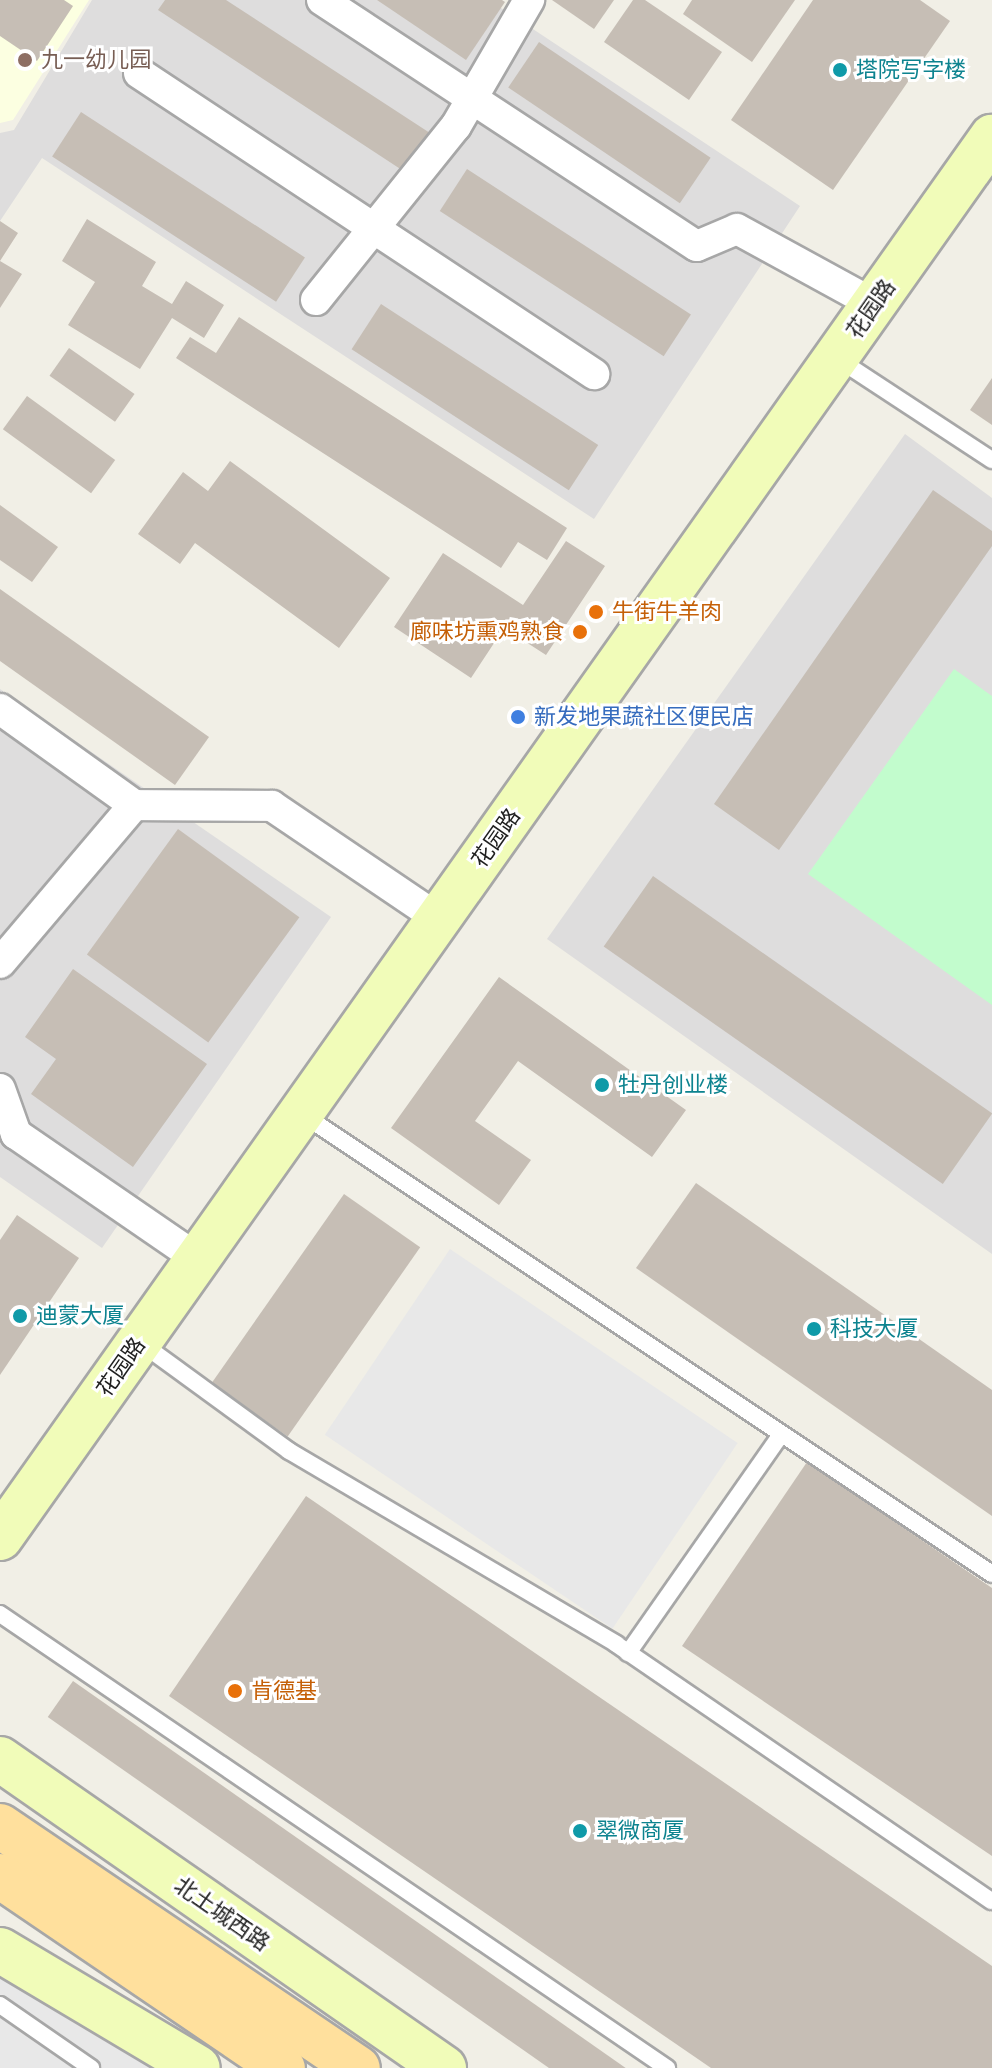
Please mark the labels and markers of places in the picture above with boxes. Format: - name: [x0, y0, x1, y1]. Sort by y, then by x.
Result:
- place label: 九一幼儿园: [41, 47, 151, 73]
- marker: 九一幼儿园: [16, 51, 34, 69]
- place label: 塔院写字楼: [856, 57, 966, 83]
- marker: 塔院写字楼: [831, 61, 849, 79]
- place label: 牛街牛羊肉: [612, 599, 722, 625]
- marker: 牛街牛羊肉: [587, 603, 605, 621]
- place label: 廊味坊熏鸡熟食: [410, 619, 564, 645]
- marker: 廊味坊熏鸡熟食: [571, 623, 589, 641]
- place label: 新发地果蔬社区便民店: [534, 704, 754, 730]
- marker: 新发地果蔬社区便民店: [509, 708, 527, 726]
- place label: 牡丹创业楼: [618, 1072, 728, 1098]
- marker: 牡丹创业楼: [593, 1076, 611, 1094]
- place label: 迪蒙大厦: [36, 1303, 124, 1329]
- marker: 迪蒙大厦: [11, 1307, 29, 1325]
- place label: 科技大厦: [830, 1316, 918, 1342]
- marker: 科技大厦: [805, 1320, 823, 1338]
- place label: 肯德基: [251, 1678, 317, 1704]
- marker: 肯德基: [226, 1682, 244, 1700]
- place label: 翠微商厦: [596, 1818, 684, 1844]
- marker: 翠微商厦: [571, 1822, 589, 1840]

